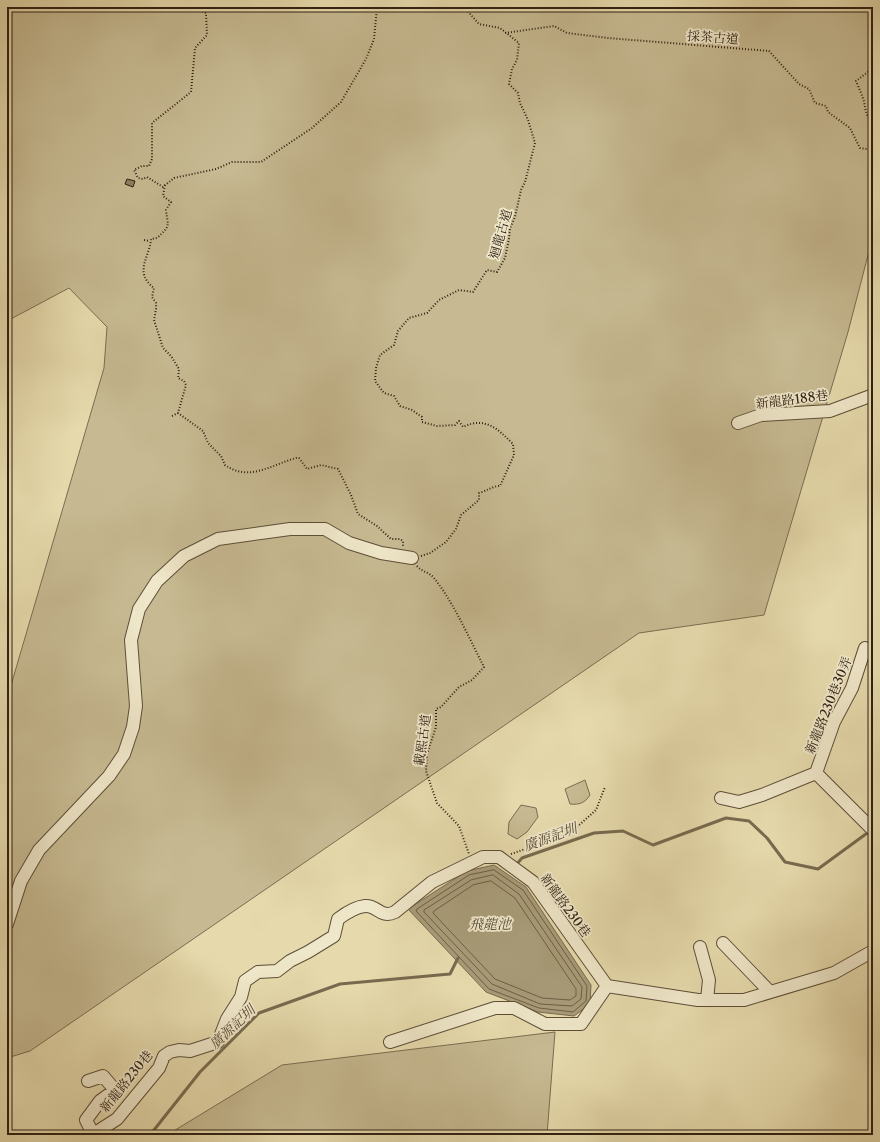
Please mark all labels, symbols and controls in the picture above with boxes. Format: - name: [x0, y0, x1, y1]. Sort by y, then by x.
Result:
- street label: 採茶古道: [686, 27, 740, 47]
- street label: 迴龍古道: [485, 207, 515, 261]
- street label: 新龍路188巷: [755, 387, 829, 411]
- street label: 新龍路230巷30弄: [801, 654, 855, 756]
- street label: 載熙古道: [410, 713, 434, 767]
- water label: 廣源記圳: [521, 818, 581, 855]
- street label: 新龍路230巷: [538, 870, 594, 940]
- water label: 飛龍池: [469, 915, 513, 933]
- water label: 廣源記圳: [205, 1000, 260, 1053]
- street label: 新龍路230巷: [96, 1047, 156, 1115]

